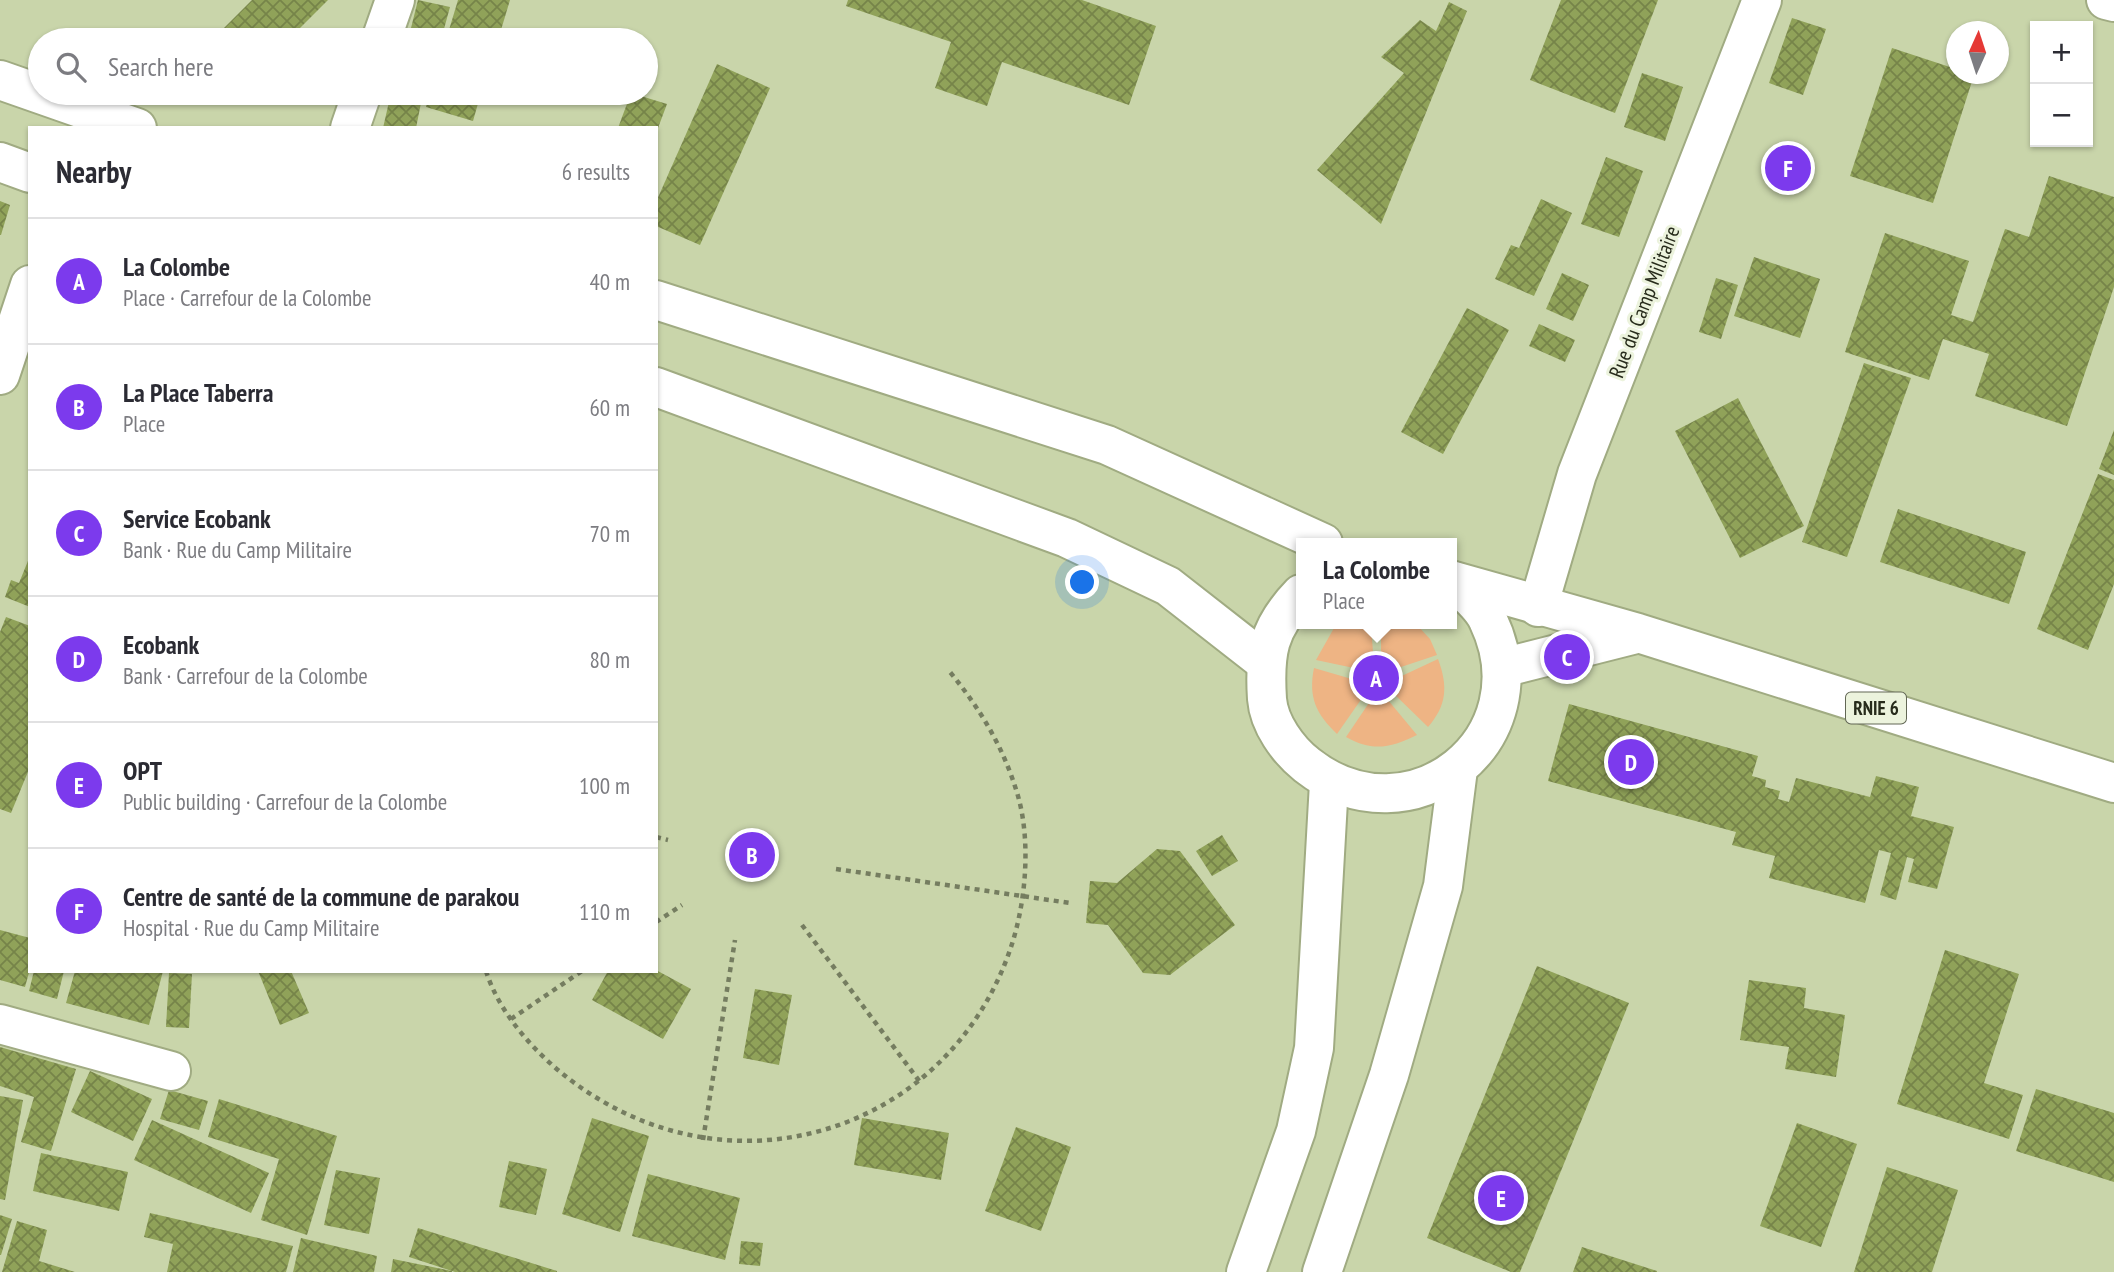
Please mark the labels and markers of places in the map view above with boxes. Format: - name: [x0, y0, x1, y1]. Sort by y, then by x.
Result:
- pin: F: [1765, 142, 1811, 194]
- pin: C: [1544, 631, 1590, 683]
- pin: A: [1353, 652, 1399, 704]
- pin: D: [1608, 736, 1654, 788]
- pin: B: [729, 829, 775, 881]
- pin: E: [1478, 1172, 1524, 1224]

